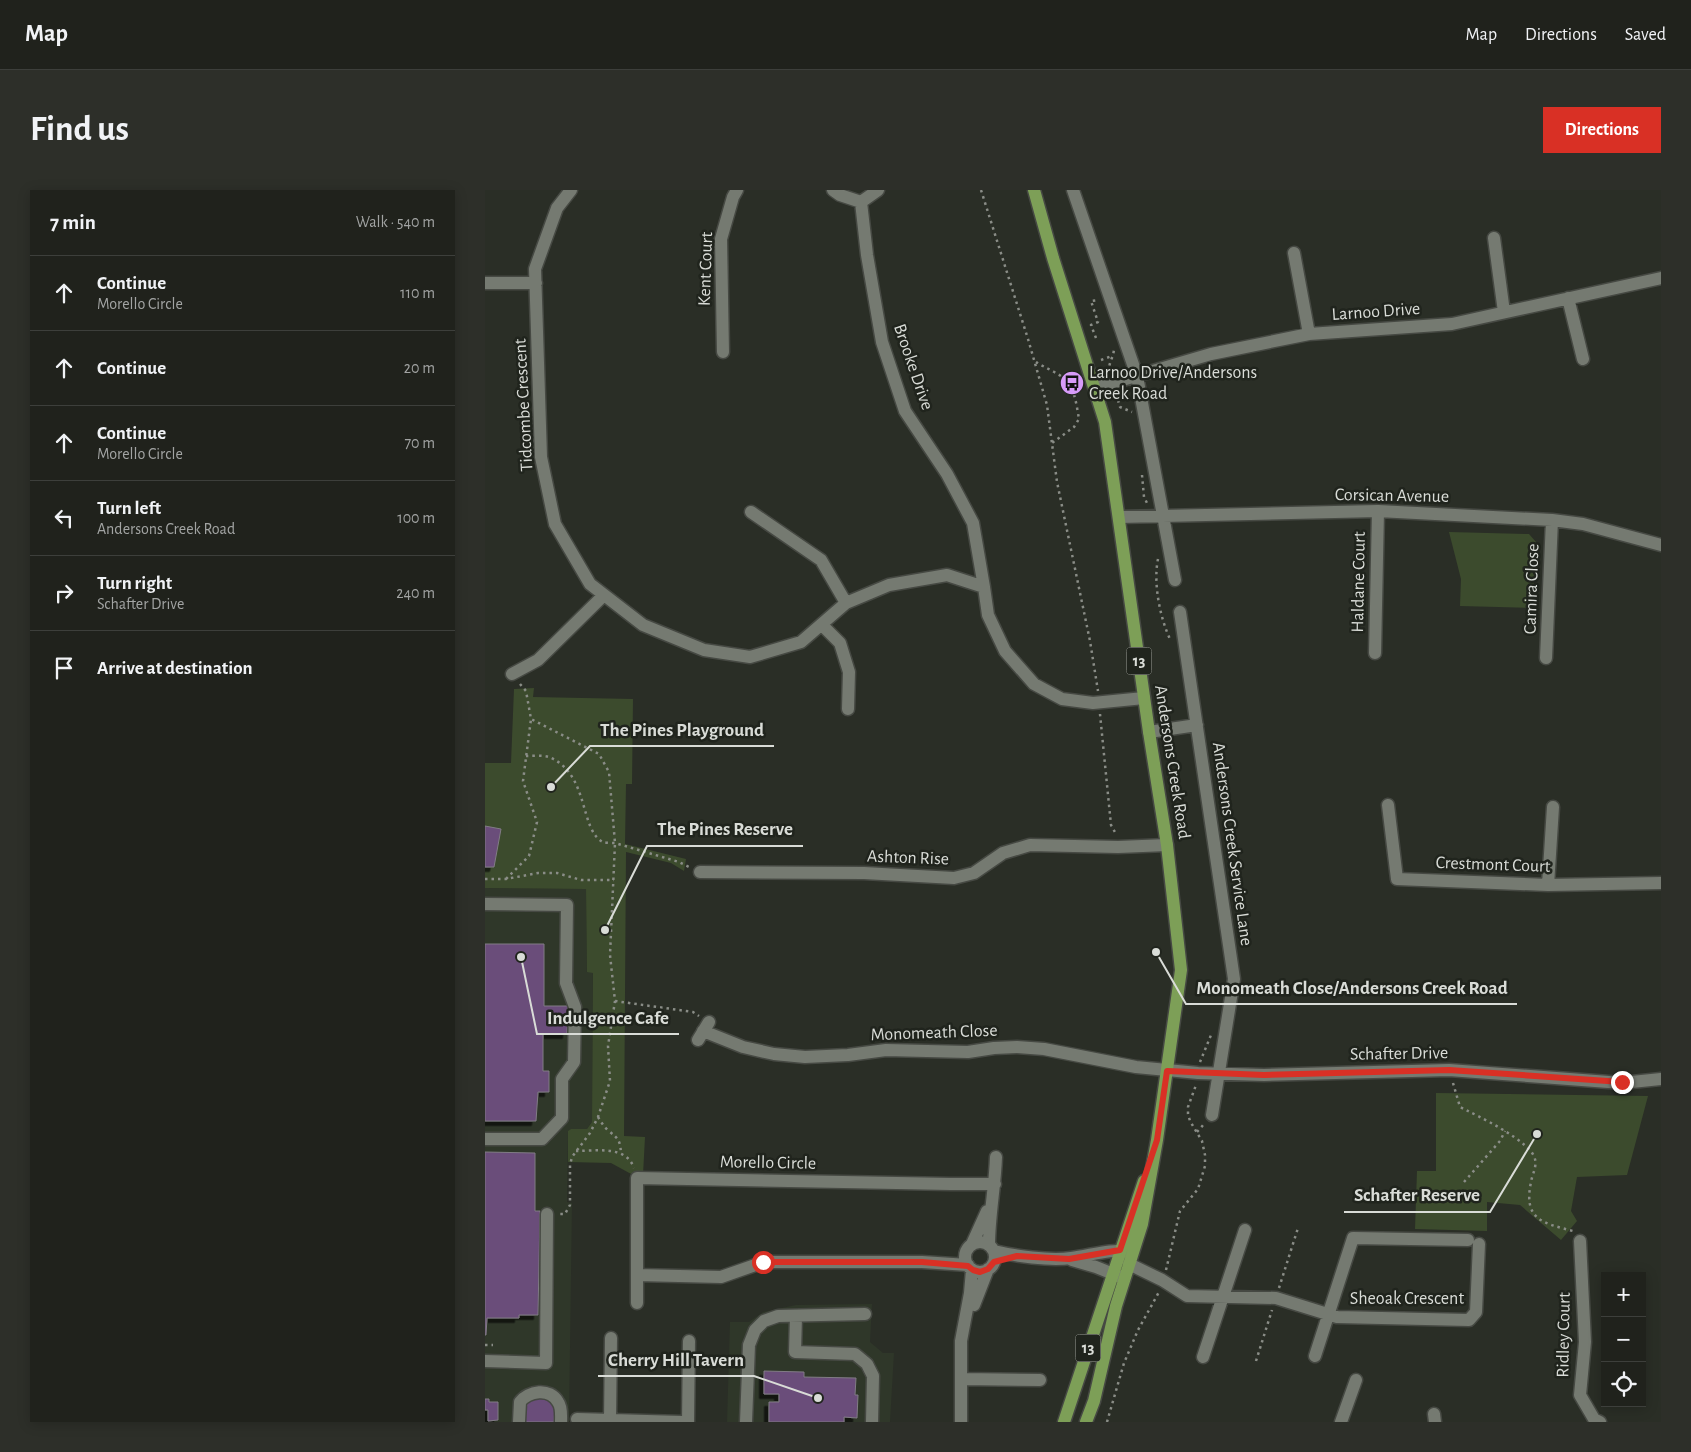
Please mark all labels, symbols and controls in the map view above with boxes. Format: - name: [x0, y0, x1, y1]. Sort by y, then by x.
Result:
- text: Map: [25, 22, 68, 46]
- text: Map: [1466, 26, 1497, 44]
- text: Directions: [1525, 26, 1597, 44]
- text: Saved: [1625, 26, 1666, 44]
- button: Directions: [1543, 107, 1661, 153]
- text: Find us: [30, 112, 129, 147]
- text: 7 min: [50, 212, 96, 233]
- text: Walk · 540 m: [356, 214, 435, 230]
- street label: Kent Court: [696, 231, 716, 306]
- text: Continue: [97, 274, 166, 293]
- icon: ahead: [50, 279, 78, 307]
- text: 110 m: [400, 285, 435, 301]
- text: Morello Circle: [97, 296, 183, 312]
- street label: Larnoo Drive: [1331, 300, 1421, 324]
- street label: Brooke Drive: [890, 322, 936, 412]
- street label: Tidcombe Crescent: [512, 338, 536, 472]
- icon: ahead: [50, 354, 78, 382]
- text: Continue: [97, 359, 166, 378]
- text: 20 m: [404, 360, 435, 376]
- place label: Larnoo Drive/Andersons Creek Road: [1089, 364, 1257, 403]
- bus stop icon: Larnoo Drive/Andersons Creek Road: [1059, 370, 1085, 396]
- text: Continue: [97, 424, 166, 443]
- icon: ahead: [50, 429, 78, 457]
- text: 70 m: [404, 435, 435, 451]
- text: Morello Circle: [97, 446, 183, 462]
- street label: Corsican Avenue: [1335, 486, 1449, 506]
- text: Turn left: [97, 499, 161, 518]
- icon: left: [50, 504, 78, 532]
- text: 100 m: [397, 510, 435, 526]
- text: Andersons Creek Road: [97, 521, 235, 537]
- street label: Haldane Court: [1349, 531, 1369, 633]
- street label: Camira Close: [1521, 543, 1543, 635]
- text: Turn right: [97, 574, 172, 593]
- icon: right: [50, 579, 78, 607]
- text: 240 m: [396, 585, 435, 601]
- text: Schafter Drive: [97, 596, 184, 612]
- road number: 13: [1127, 648, 1151, 674]
- icon: arrive: [50, 654, 78, 682]
- text: Arrive at destination: [97, 659, 253, 678]
- street label: Andersons Creek Road: [1151, 684, 1193, 840]
- callout: The Pines Playground: [590, 712, 774, 746]
- text: The Pines Playground: [600, 721, 764, 740]
- street label: Andersons Creek Service Lane: [1209, 741, 1255, 947]
- callout: The Pines Reserve: [647, 812, 803, 846]
- text: The Pines Reserve: [657, 820, 793, 839]
- street label: Ashton Rise: [867, 848, 949, 868]
- street label: Crestmont Court: [1435, 854, 1551, 876]
- callout: Monomeath Close/Andersons Creek Road: [1186, 970, 1517, 1004]
- text: Monomeath Close/Andersons Creek Road: [1196, 979, 1508, 998]
- callout: Indulgence Cafe: [537, 1000, 679, 1034]
- text: Indulgence Cafe: [547, 1009, 669, 1028]
- street label: Monomeath Close: [870, 1022, 998, 1044]
- street label: Schafter Drive: [1350, 1044, 1448, 1064]
- route end: [1611, 1071, 1634, 1094]
- street label: Morello Circle: [720, 1153, 816, 1173]
- callout: Schafter Reserve: [1344, 1178, 1490, 1212]
- text: Schafter Reserve: [1354, 1186, 1480, 1205]
- route start: [752, 1251, 775, 1274]
- map controls: [1601, 1272, 1646, 1407]
- button: +: [1601, 1272, 1646, 1317]
- street label: Sheoak Crescent: [1350, 1290, 1464, 1308]
- street label: Ridley Court: [1554, 1292, 1574, 1378]
- button: −: [1601, 1317, 1646, 1362]
- road number: 13: [1075, 1334, 1101, 1362]
- callout: Cherry Hill Tavern: [598, 1342, 754, 1376]
- text: Cherry Hill Tavern: [608, 1351, 744, 1370]
- button: locate: [1601, 1362, 1646, 1407]

